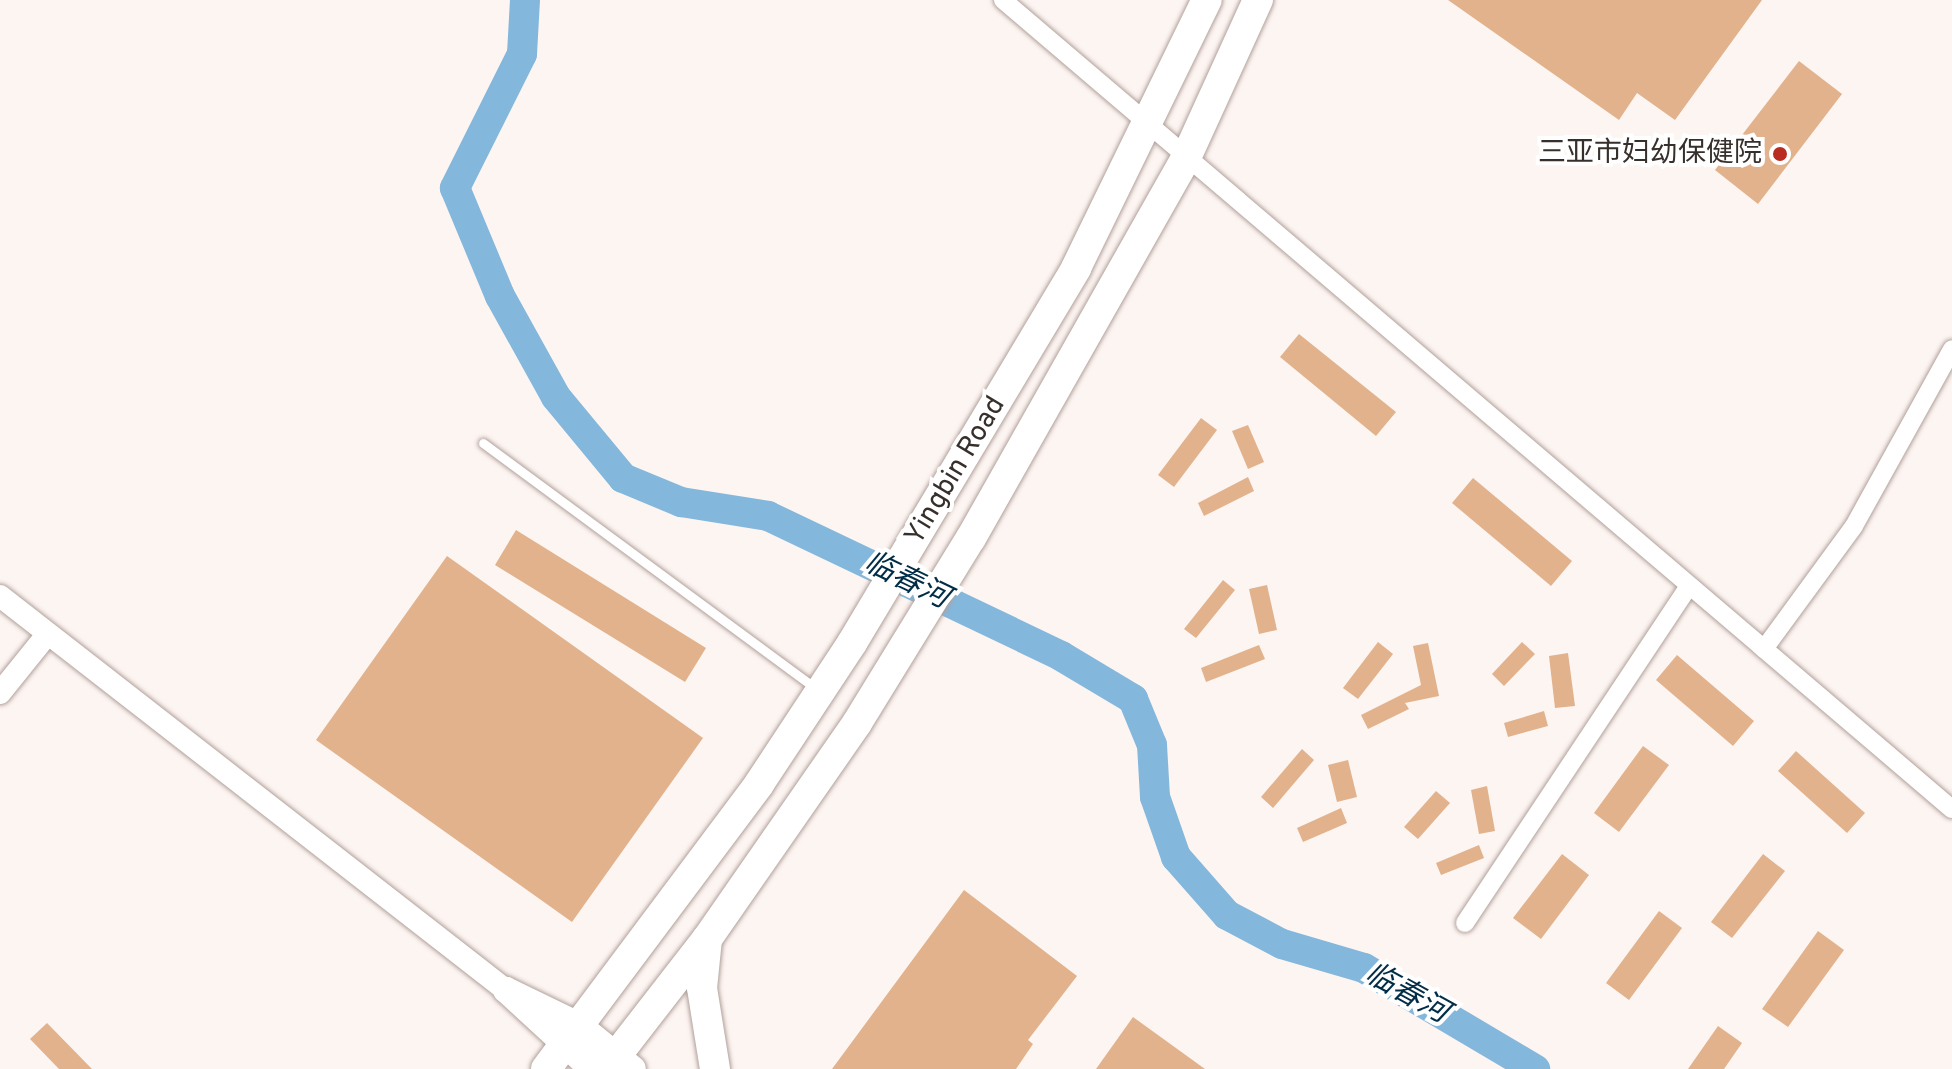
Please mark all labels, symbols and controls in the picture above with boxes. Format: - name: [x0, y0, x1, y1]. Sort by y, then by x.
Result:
- place label: 三亚市妇幼保健院: [1538, 137, 1762, 171]
- marker: 三亚市妇幼保健院: [1769, 143, 1791, 165]
- street label: Yingbin Road: [899, 391, 1013, 551]
- water label: 临春河: [858, 546, 954, 618]
- water label: 临春河: [1358, 957, 1454, 1033]

